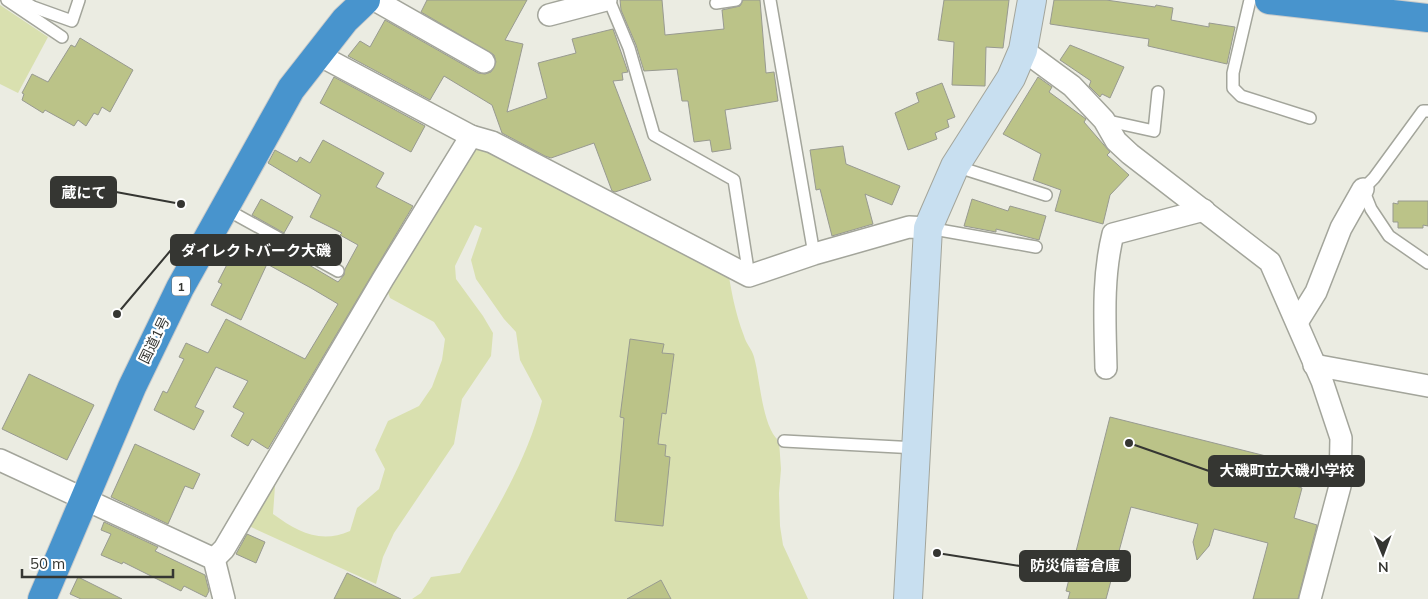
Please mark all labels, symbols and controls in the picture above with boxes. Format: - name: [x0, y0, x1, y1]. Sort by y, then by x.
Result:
- callout: 蔵にて: [51, 177, 116, 207]
- text: 蔵にて: [61, 183, 107, 202]
- callout: ダイレクトバーク大磯: [171, 235, 341, 265]
- text: ダイレクトバーク大磯: [181, 241, 331, 260]
- road number: 1: [172, 276, 190, 296]
- street label: 国道1号: [135, 313, 173, 367]
- callout: 大磯町立大磯小学校: [1209, 456, 1364, 486]
- text: 大磯町立大磯小学校: [1219, 461, 1355, 480]
- north arrow: [1358, 529, 1408, 579]
- scale bar: [22, 546, 174, 578]
- callout: 防災備蓄倉庫: [1020, 551, 1130, 581]
- text: 50 m: [30, 554, 65, 573]
- text: 防災備蓄倉庫: [1030, 556, 1120, 575]
- text: N: [1378, 558, 1389, 576]

